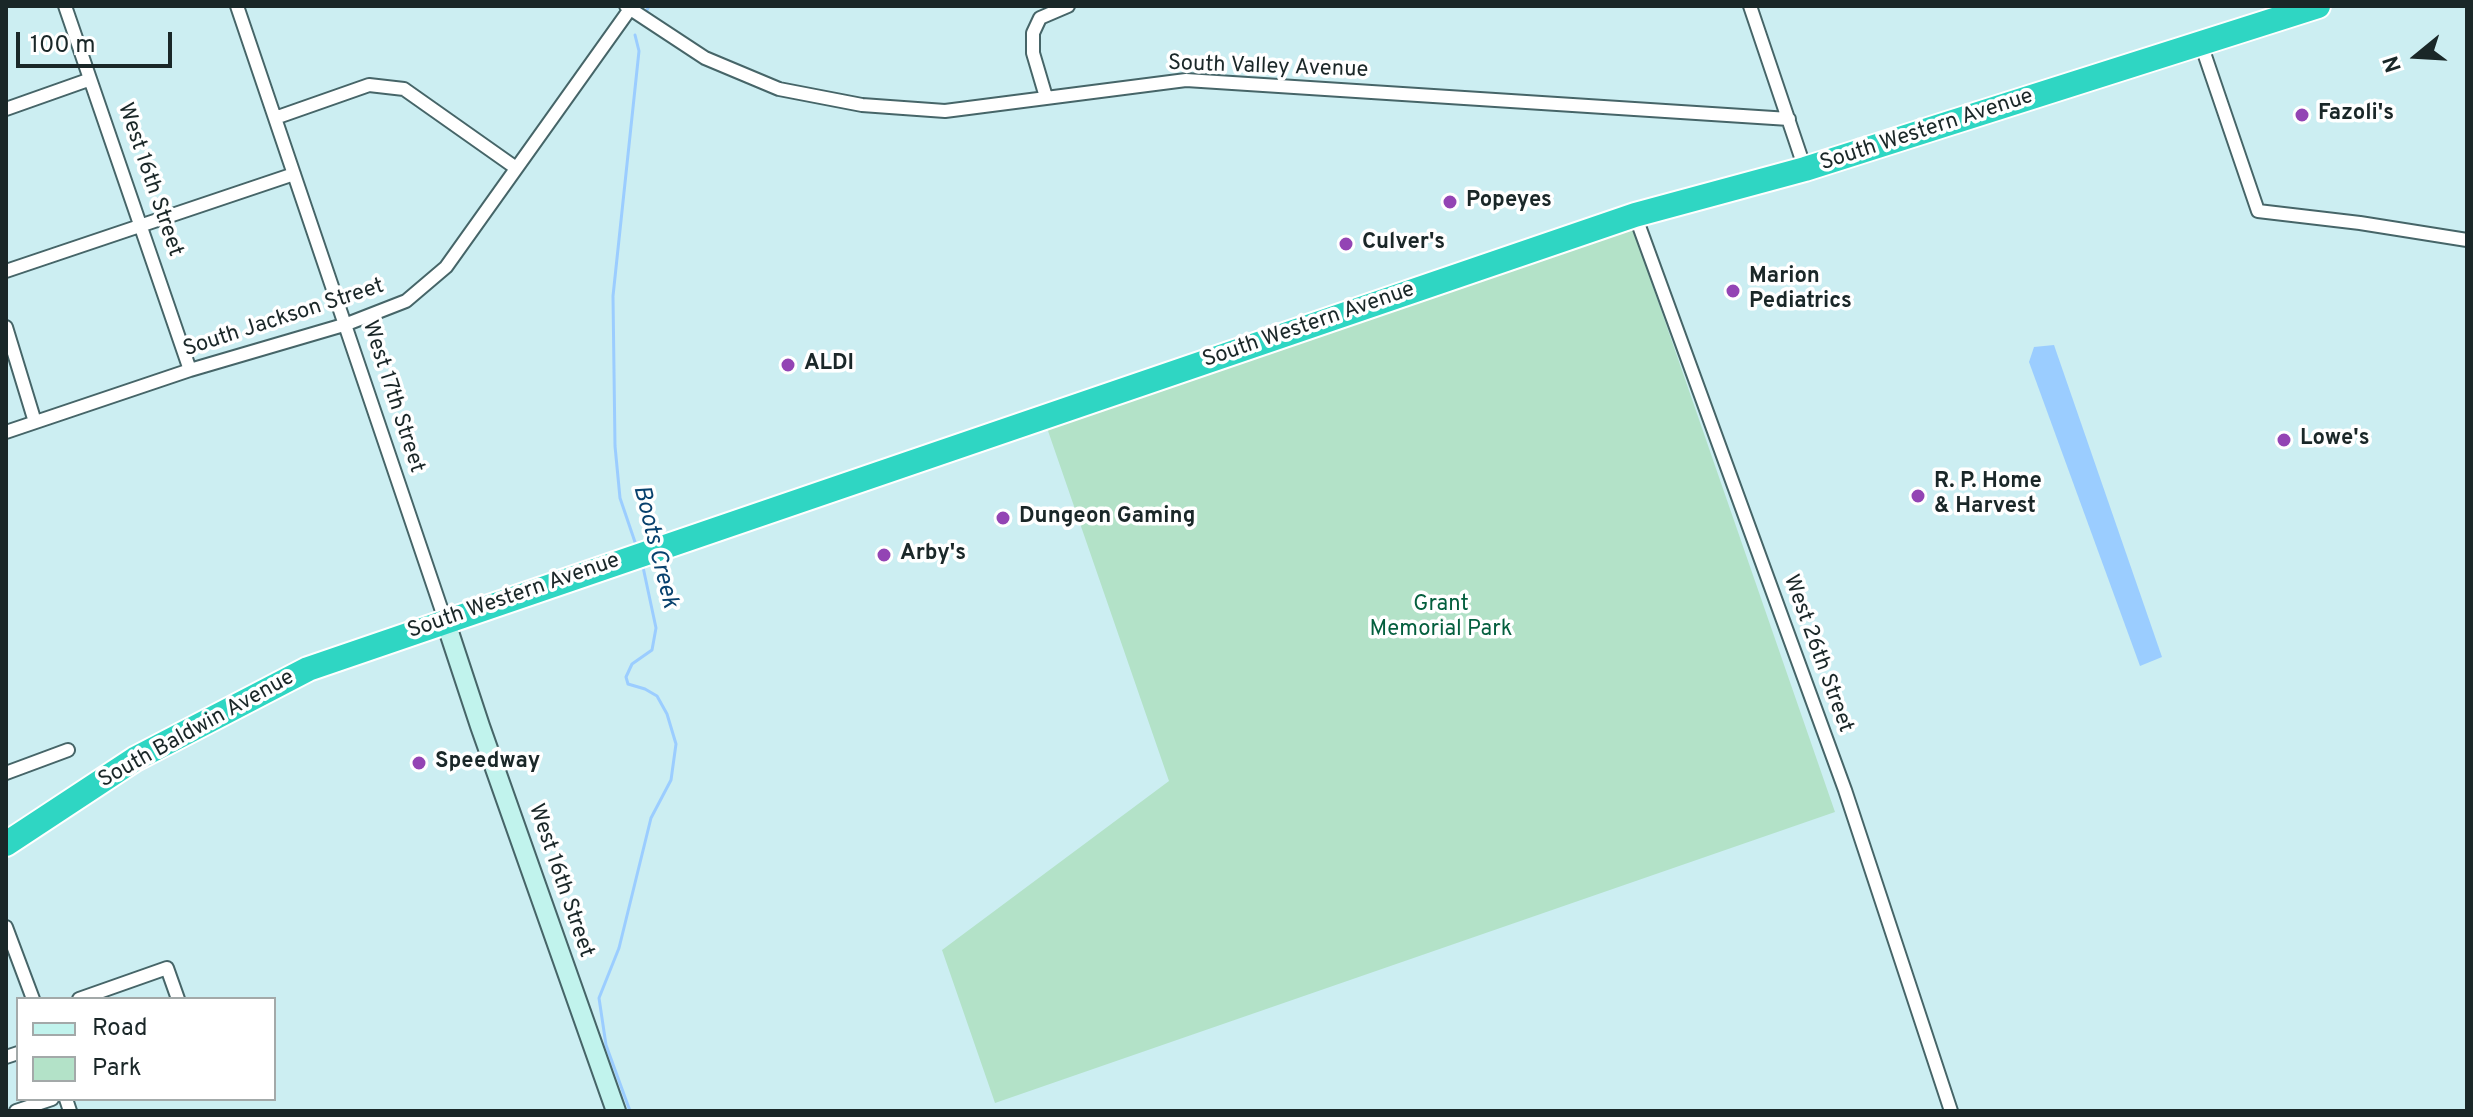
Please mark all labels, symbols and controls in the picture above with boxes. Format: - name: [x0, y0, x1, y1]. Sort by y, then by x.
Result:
- scale bar: [20, 16, 176, 66]
- north arrow: [2377, 16, 2457, 96]
- text: 100 m: [30, 31, 96, 61]
- street label: South Valley Avenue: [1167, 51, 1369, 85]
- text: N: [2378, 52, 2409, 75]
- street label: South Western Avenue: [1817, 84, 2037, 178]
- street label: West 16th Street: [110, 100, 188, 260]
- place label: Fazoli's: [2318, 102, 2394, 128]
- marker: Fazoli's: [2293, 106, 2311, 124]
- place label: Popeyes: [1466, 189, 1552, 215]
- marker: Popeyes: [1441, 193, 1459, 211]
- place label: Culver's: [1362, 231, 1445, 257]
- marker: Culver's: [1337, 235, 1355, 253]
- place label: Marion Pediatrics: [1749, 265, 1852, 316]
- street label: South Jackson Street: [180, 274, 388, 364]
- street label: South Western Avenue: [1200, 277, 1418, 375]
- marker: Marion Pediatrics: [1724, 282, 1742, 300]
- street label: West 17th Street: [355, 318, 429, 476]
- place label: ALDI: [804, 352, 854, 378]
- marker: ALDI: [779, 356, 797, 374]
- place label: Lowe's: [2300, 427, 2370, 453]
- marker: Lowe's: [2275, 431, 2293, 449]
- place label: R. P. Home & Harvest: [1934, 470, 2042, 522]
- water label: Boots Creek: [625, 483, 683, 611]
- marker: R. P. Home & Harvest: [1909, 487, 1927, 505]
- place label: Dungeon Gaming: [1019, 505, 1195, 531]
- marker: Dungeon Gaming: [994, 509, 1012, 527]
- place label: Arby's: [900, 542, 966, 568]
- marker: Arby's: [875, 546, 893, 564]
- street label: South Western Avenue: [405, 548, 623, 646]
- street label: West 26th Street: [1776, 572, 1858, 736]
- park label: Grant Memorial Park: [1370, 593, 1512, 644]
- street label: South Baldwin Avenue: [95, 665, 299, 795]
- place label: Speedway: [435, 750, 540, 776]
- marker: Speedway: [410, 754, 428, 772]
- street label: West 16th Street: [521, 801, 599, 961]
- legend: [16, 997, 276, 1101]
- text: Road: [92, 1014, 148, 1044]
- text: Park: [92, 1054, 142, 1084]

